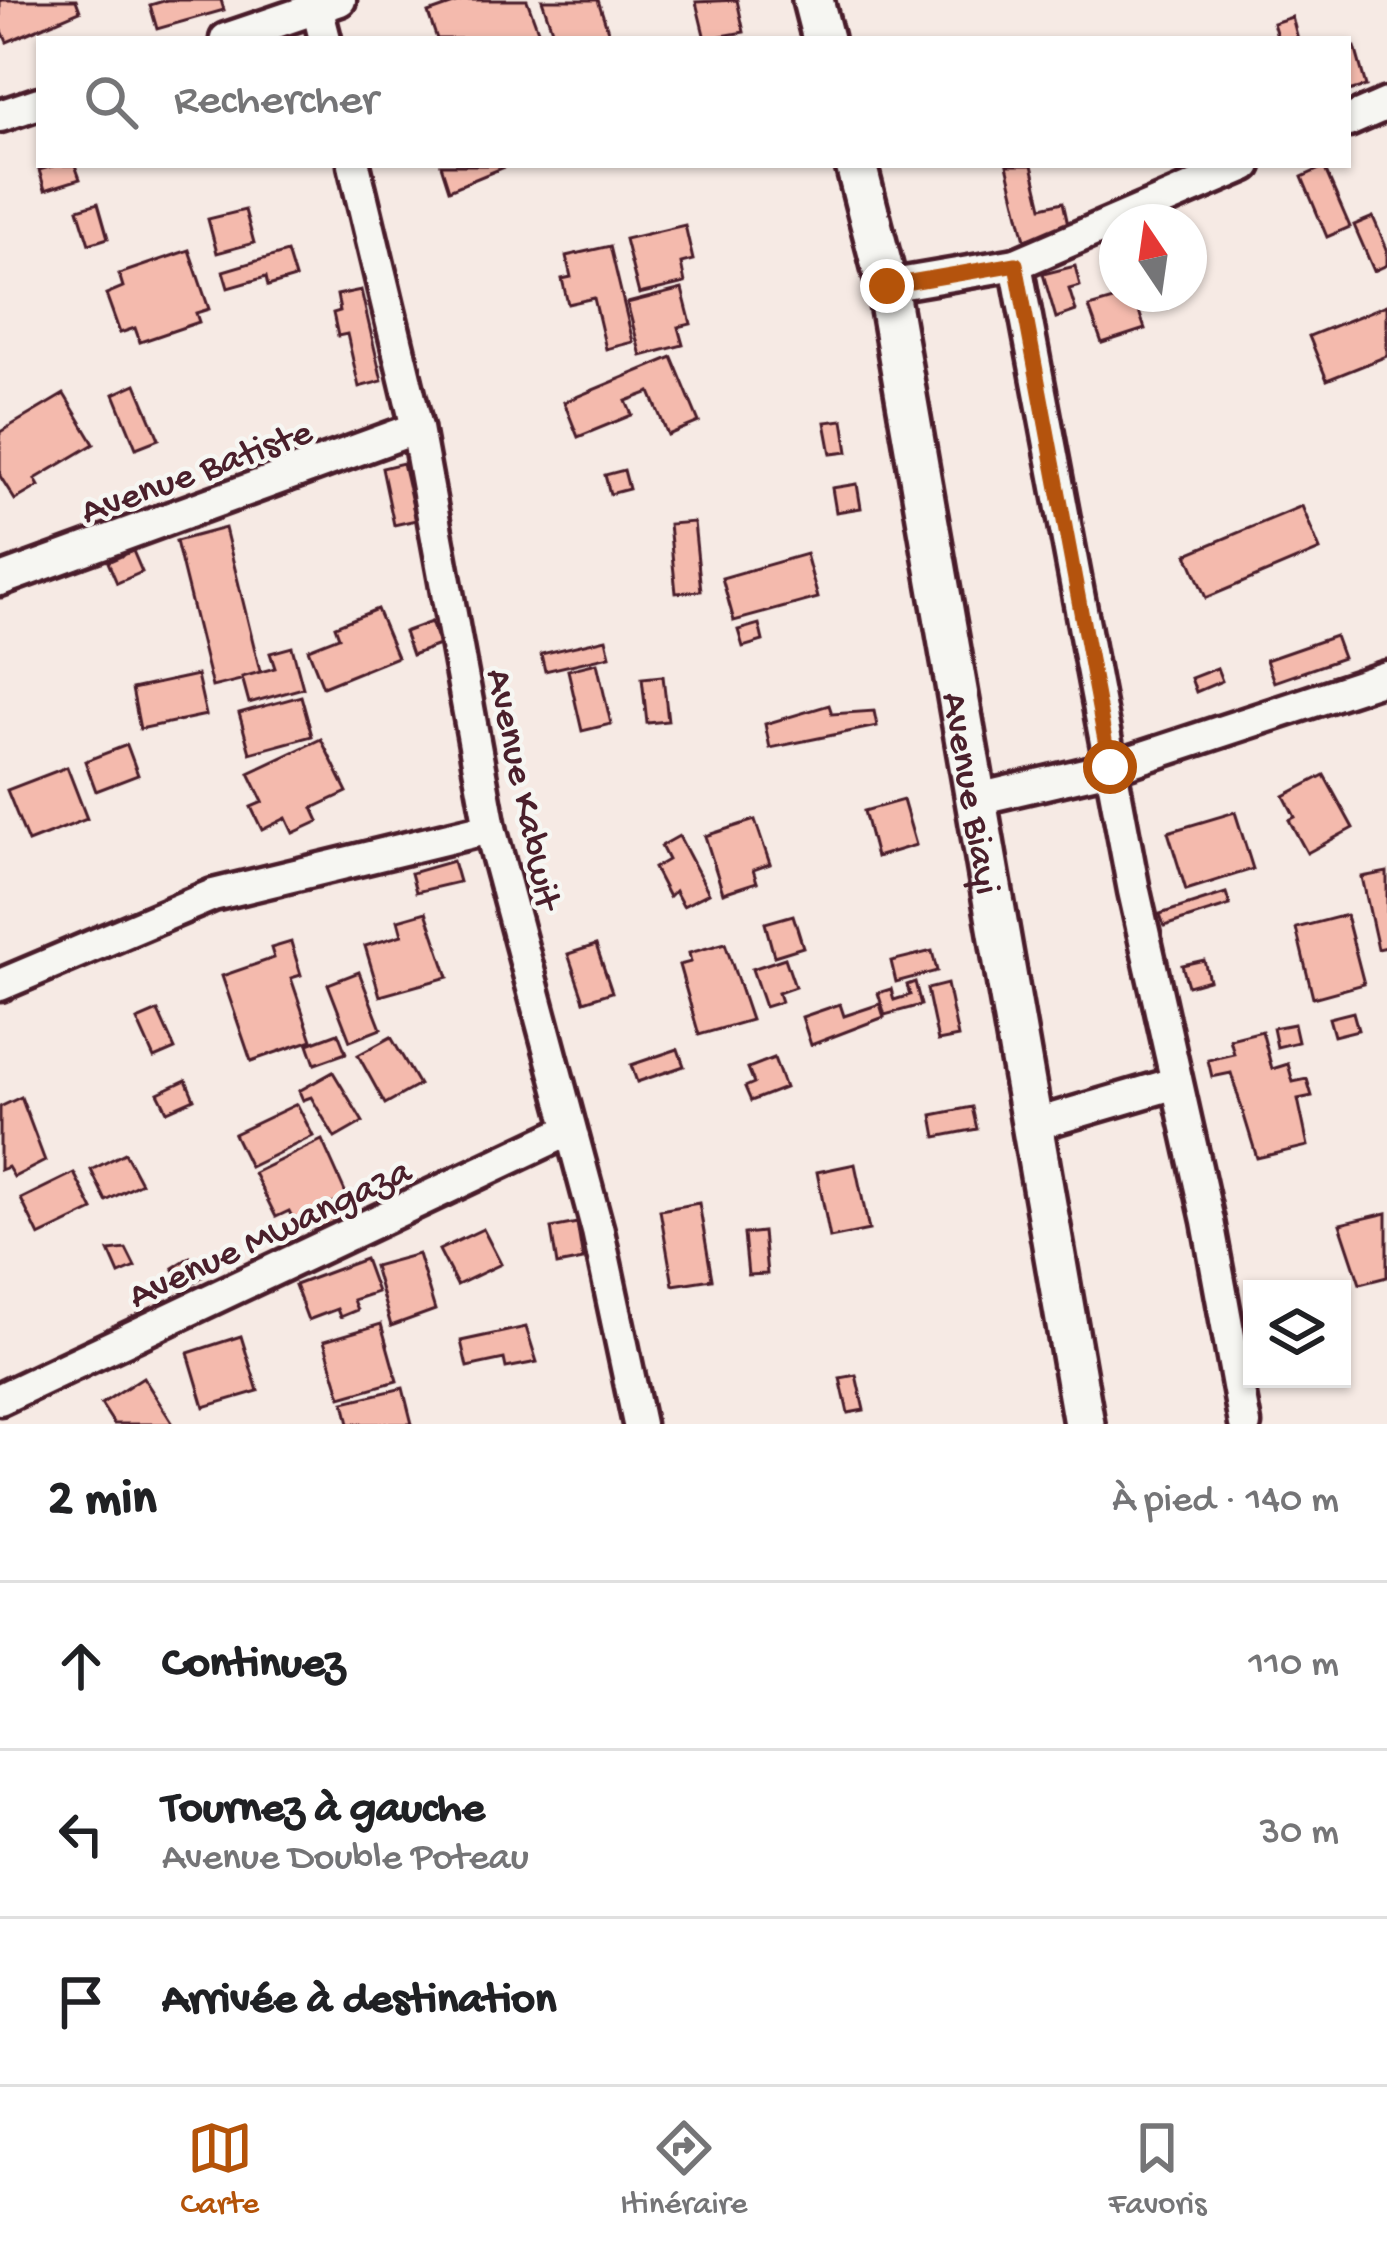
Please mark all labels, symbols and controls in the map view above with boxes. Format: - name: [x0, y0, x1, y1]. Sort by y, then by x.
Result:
- search box: [36, 36, 1351, 168]
- icon: search: [78, 69, 144, 135]
- text: Rechercher: [174, 76, 378, 129]
- north arrow: [1099, 204, 1207, 312]
- route end: [860, 259, 914, 313]
- street label: Avenue Batiste: [75, 411, 320, 538]
- street label: Avenue Kabwit: [472, 665, 569, 917]
- street label: Avenue Biayi: [928, 689, 1008, 898]
- route start: [1083, 740, 1137, 794]
- street label: Avenue Mwangaza: [122, 1150, 421, 1322]
- map controls: [1243, 1280, 1351, 1388]
- button: layers: [1243, 1280, 1351, 1388]
- text: 2 min: [48, 1472, 157, 1532]
- text: À pied · 140 m: [1112, 1479, 1339, 1525]
- icon: ahead: [48, 1633, 114, 1699]
- text: Continuez: [162, 1639, 345, 1692]
- text: 110 m: [1248, 1643, 1339, 1689]
- text: Tournez à gauche: [162, 1784, 485, 1837]
- icon: left: [48, 1801, 114, 1867]
- text: 30 m: [1260, 1811, 1339, 1857]
- text: Avenue Double Poteau: [162, 1837, 529, 1883]
- icon: arrive: [48, 1969, 114, 2035]
- text: Arrivée à destination: [162, 1975, 556, 2028]
- tab: Carte: [181, 2115, 259, 2225]
- tab: Itinéraire: [620, 2115, 747, 2225]
- tab: Favoris: [1109, 2115, 1206, 2225]

